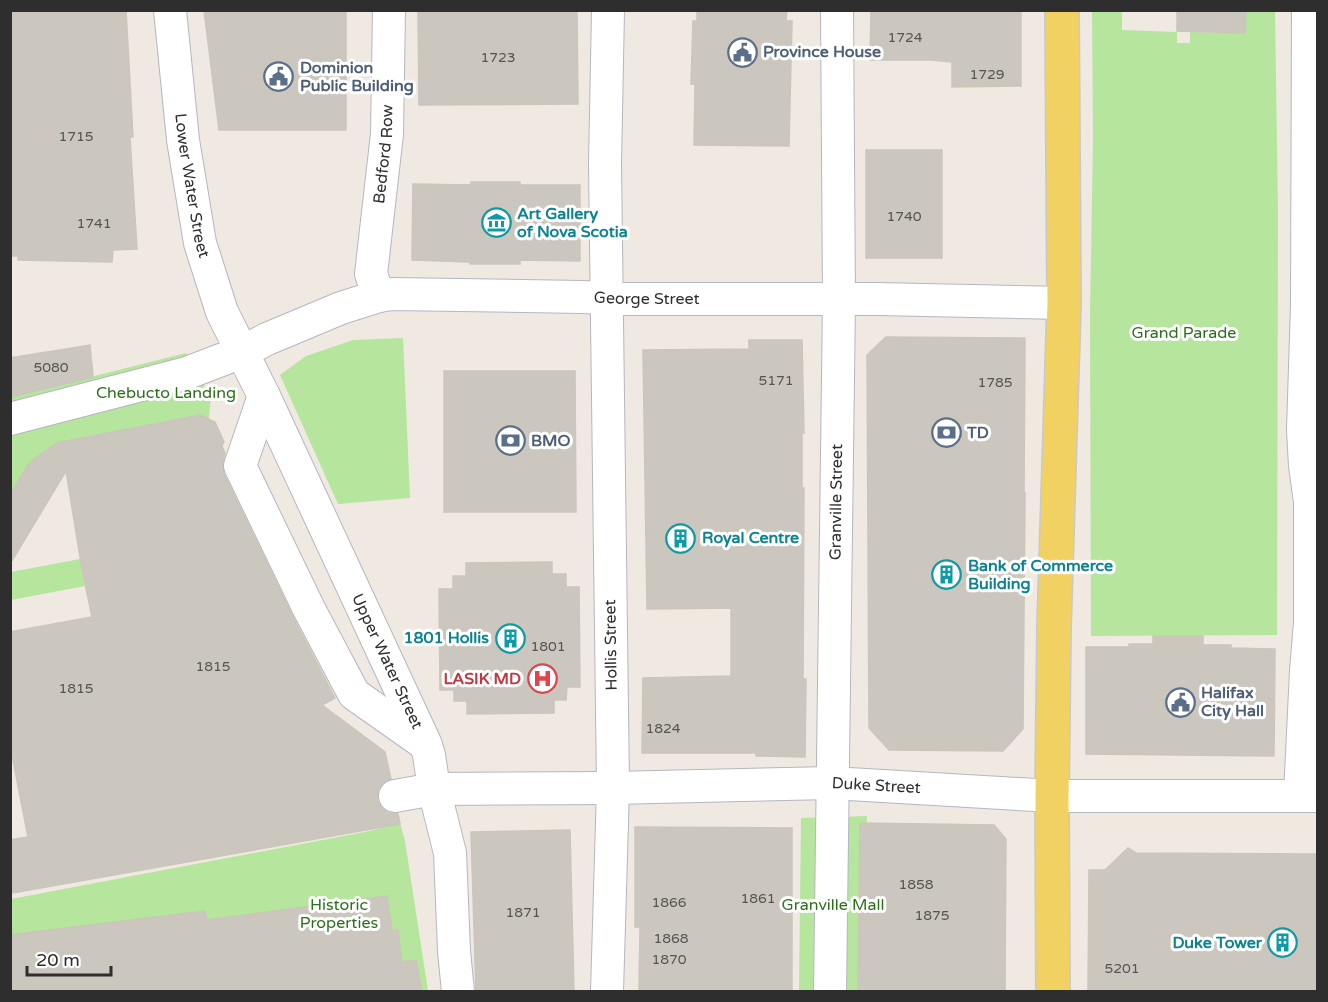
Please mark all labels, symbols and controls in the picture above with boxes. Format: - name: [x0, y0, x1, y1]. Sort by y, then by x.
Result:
- house number: 1724: [887, 29, 923, 46]
- public building icon: Province House: [726, 36, 758, 68]
- place label: Province House: [763, 42, 881, 62]
- house number: 1723: [480, 49, 516, 66]
- place label: Dominion Public Building: [300, 58, 414, 96]
- public building icon: Dominion Public Building: [263, 61, 295, 93]
- house number: 1729: [969, 66, 1005, 83]
- street label: Bedford Row: [369, 104, 397, 205]
- street label: Lower Water Street: [170, 112, 214, 260]
- house number: 1715: [58, 128, 94, 145]
- place label: Art Gallery of Nova Scotia: [517, 204, 628, 242]
- museum icon: Art Gallery of Nova Scotia: [480, 207, 512, 239]
- house number: 1740: [886, 208, 922, 225]
- house number: 1741: [76, 215, 112, 232]
- street label: George Street: [593, 288, 700, 309]
- park label: Grand Parade: [1132, 323, 1236, 343]
- house number: 5080: [33, 359, 69, 376]
- house number: 5171: [758, 372, 794, 389]
- house number: 1785: [977, 374, 1013, 391]
- park label: Chebucto Landing: [96, 383, 236, 403]
- bank icon: TD: [930, 417, 962, 449]
- place label: TD: [966, 423, 989, 443]
- bank icon: BMO: [494, 425, 526, 457]
- place label: BMO: [531, 431, 571, 451]
- street label: Granville Street: [826, 444, 847, 560]
- building icon: Royal Centre: [665, 522, 697, 554]
- place label: Royal Centre: [702, 528, 799, 548]
- place label: Bank of Commerce Building: [968, 556, 1113, 594]
- building icon: Bank of Commerce Building: [931, 559, 963, 591]
- street label: Upper Water Street: [347, 591, 427, 732]
- street label: Hollis Street: [600, 599, 622, 691]
- building icon: 1801 Hollis: [494, 622, 526, 654]
- place label: 1801 Hollis: [403, 628, 489, 648]
- house number: 1801: [530, 638, 566, 655]
- house number: 1815: [195, 658, 231, 675]
- hospital icon: LASIK MD: [526, 663, 558, 695]
- place label: LASIK MD: [443, 669, 521, 689]
- house number: 1815: [58, 680, 94, 697]
- place label: Halifax City Hall: [1201, 683, 1264, 721]
- public building icon: Halifax City Hall: [1164, 686, 1196, 718]
- house number: 1824: [645, 720, 681, 737]
- street label: Duke Street: [831, 773, 921, 798]
- house number: 1858: [898, 876, 934, 893]
- house number: 1861: [740, 890, 776, 907]
- house number: 1866: [651, 894, 687, 911]
- park label: Historic Properties: [300, 895, 378, 933]
- park label: Granville Mall: [782, 895, 884, 915]
- house number: 1871: [505, 904, 541, 921]
- house number: 1875: [914, 907, 950, 924]
- building icon: Duke Tower: [1267, 927, 1299, 959]
- house number: 1868: [653, 930, 689, 947]
- place label: Duke Tower: [1172, 933, 1263, 953]
- scale bar: [27, 939, 111, 977]
- text: 20 m: [36, 949, 80, 971]
- house number: 1870: [651, 951, 687, 968]
- house number: 5201: [1104, 960, 1140, 977]

